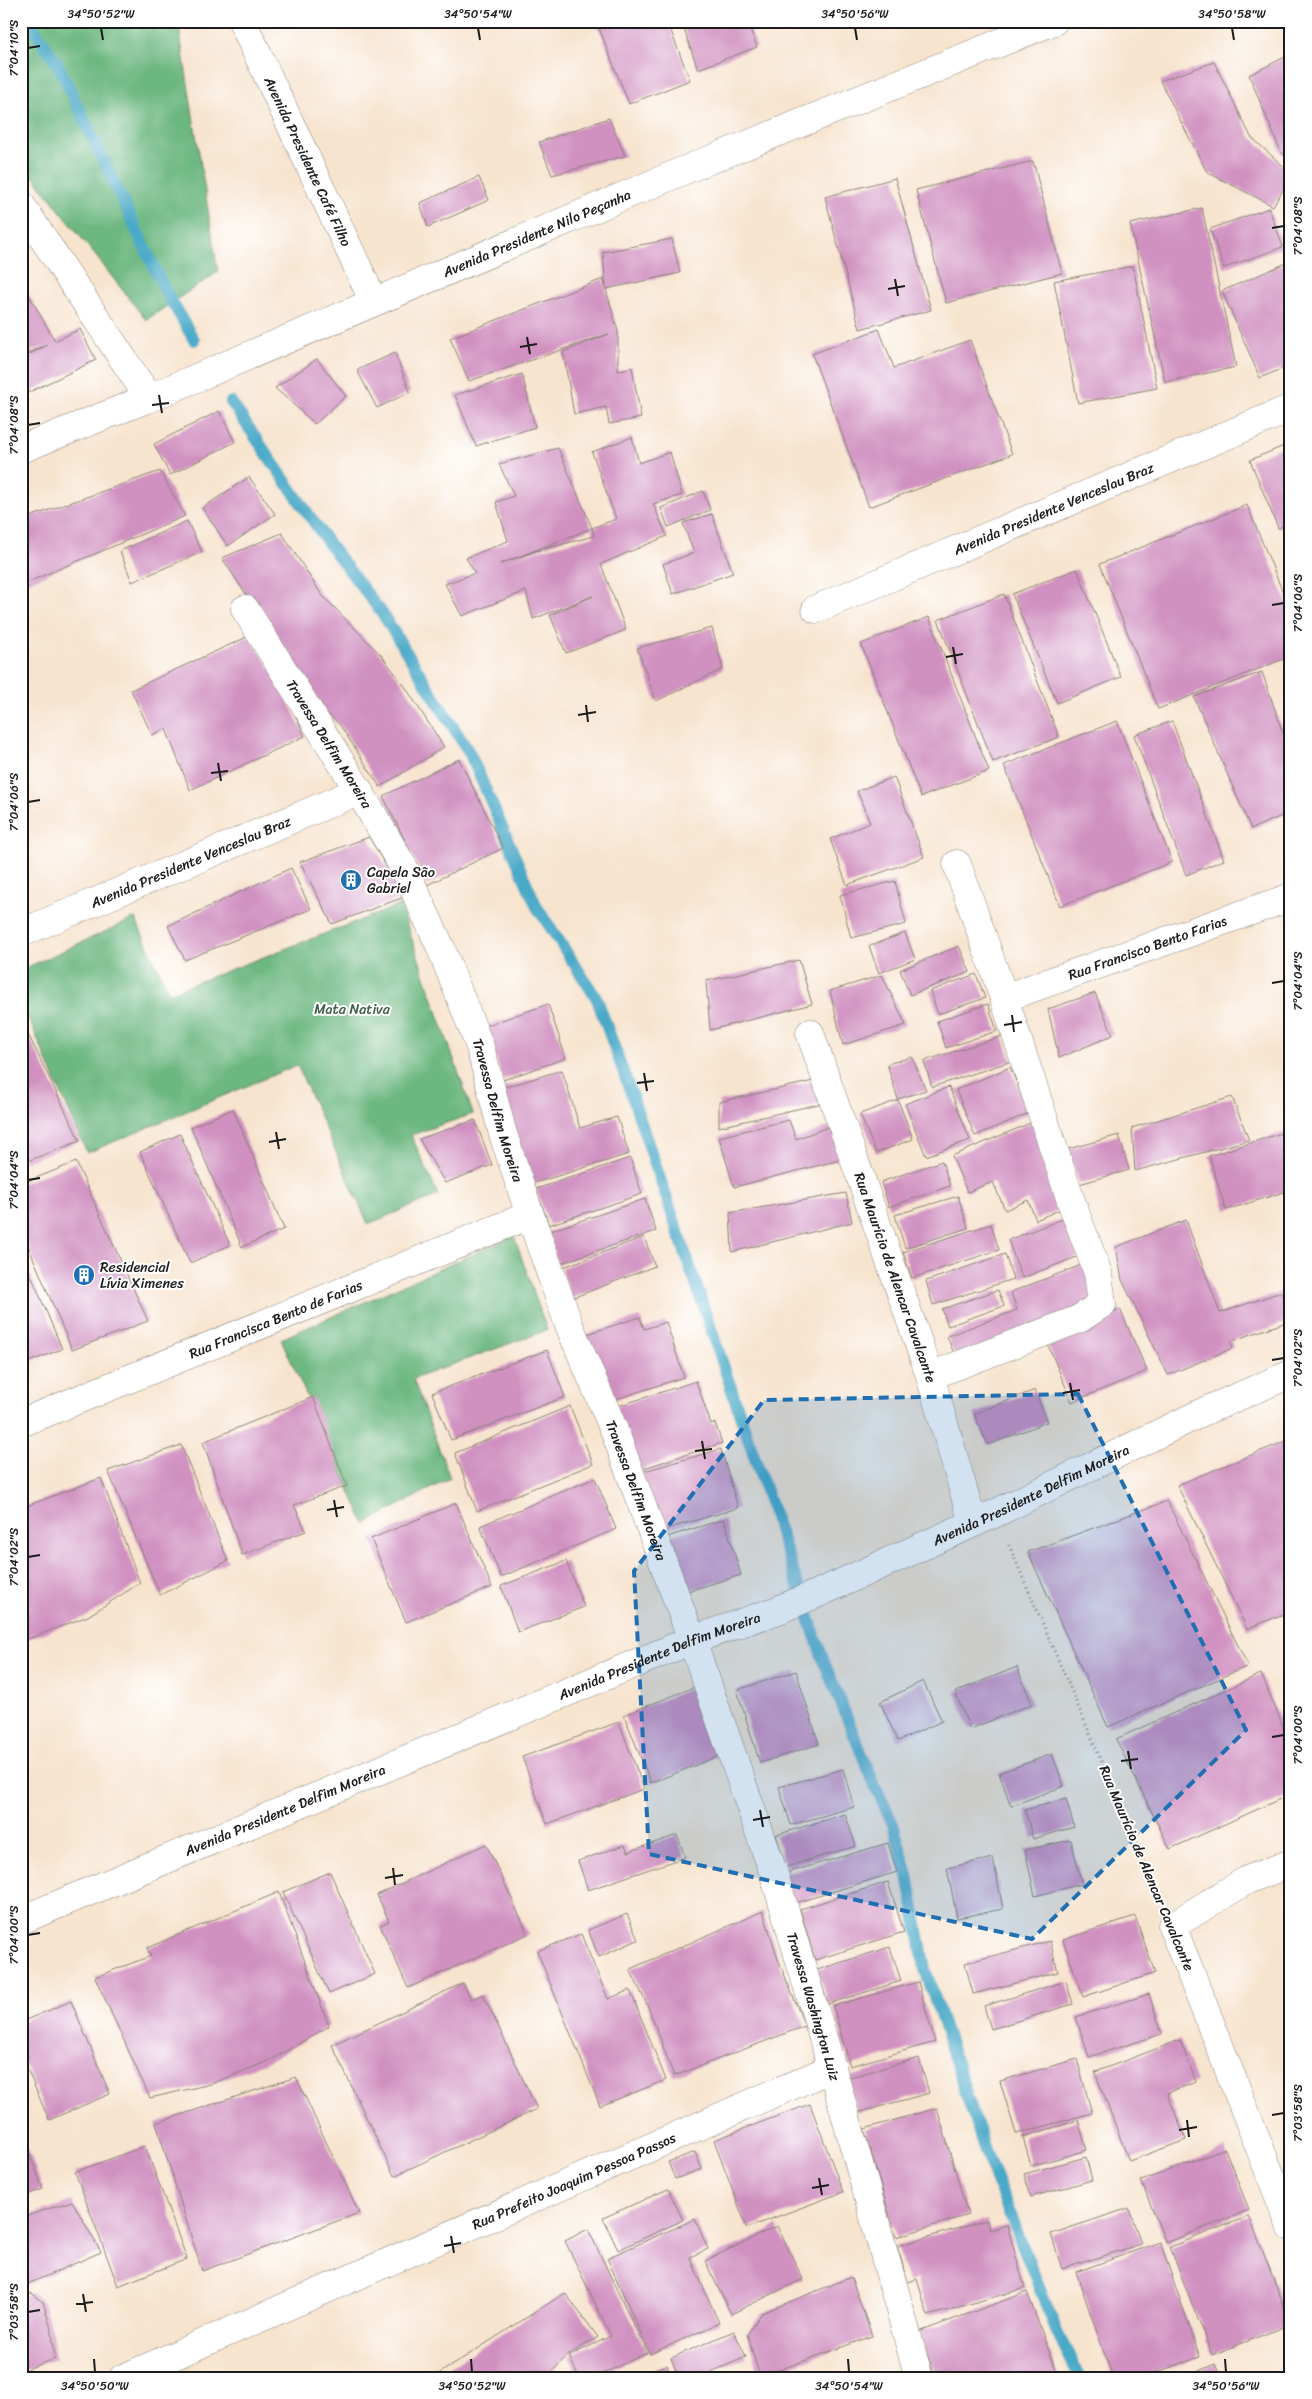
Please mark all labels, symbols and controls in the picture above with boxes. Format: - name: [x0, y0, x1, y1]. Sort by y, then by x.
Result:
- text: 34°50'52"W: [67, 3, 135, 25]
- text: 34°50'54"W: [444, 3, 513, 25]
- text: 34°50'56"W: [822, 3, 889, 25]
- text: 34°50'58"W: [1198, 3, 1266, 25]
- text: 7°04'10"S: [3, 19, 25, 76]
- street label: Avenida Presidente Café Filho: [256, 71, 358, 251]
- street label: Avenida Presidente Nilo Peçanha: [438, 182, 635, 285]
- text: 7°04'08"S: [1287, 196, 1309, 255]
- text: 7°04'08"S: [3, 395, 25, 454]
- street label: Avenida Presidente Venceslau Braz: [949, 455, 1158, 563]
- text: 7°04'06"S: [1287, 573, 1309, 632]
- street label: Travessa Delfim Moreira: [279, 674, 379, 814]
- text: 7°04'06"S: [3, 772, 25, 831]
- street label: Avenida Presidente Venceslau Braz: [86, 809, 295, 916]
- place label: Capela São Gabriel: [367, 860, 435, 901]
- building icon: Capela São Gabriel: [339, 868, 363, 892]
- street label: Rua Francisco Bento Farias: [1065, 908, 1231, 988]
- text: 7°04'04"S: [1287, 951, 1309, 1011]
- park label: Mata Nativa: [314, 997, 391, 1022]
- street label: Travessa Delfim Moreira: [465, 1034, 530, 1186]
- text: 7°04'04"S: [3, 1150, 25, 1210]
- street label: Rua Maurício de Alencar Cavalcante: [847, 1169, 943, 1386]
- place label: Residencial Lívia Ximenes: [100, 1255, 184, 1296]
- building icon: Residencial Lívia Ximenes: [72, 1263, 96, 1287]
- street label: Rua Francisca Bento de Farias: [185, 1273, 367, 1366]
- text: 7°04'02"S: [1287, 1328, 1309, 1387]
- street label: Travessa Delfim Moreira: [598, 1416, 674, 1565]
- street label: Avenida Presidente Delfim Moreira: [928, 1438, 1134, 1554]
- text: 7°04'02"S: [3, 1527, 25, 1586]
- street label: Avenida Presidente Delfim Moreira: [554, 1605, 764, 1708]
- text: 7°04'00"S: [1287, 1705, 1309, 1765]
- street label: Avenida Presidente Delfim Moreira: [180, 1757, 389, 1864]
- street label: Rua Maurício de Alencar Cavalcante: [1092, 1761, 1201, 1975]
- text: 7°04'00"S: [3, 1905, 25, 1965]
- street label: Travessa Washington Luiz: [779, 1929, 847, 2084]
- text: 7°03'58"S: [1287, 2084, 1309, 2142]
- street label: Rua Prefeito Joaquim Pessoa Passos: [468, 2125, 681, 2237]
- text: 7°03'58"S: [3, 2283, 25, 2341]
- text: 34°50'50"W: [61, 2375, 130, 2397]
- text: 34°50'52"W: [438, 2375, 506, 2397]
- text: 34°50'54"W: [815, 2375, 884, 2397]
- text: 34°50'56"W: [1193, 2375, 1260, 2397]

